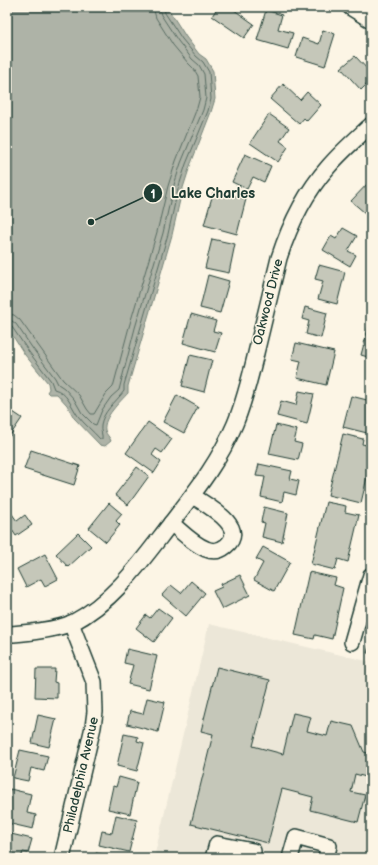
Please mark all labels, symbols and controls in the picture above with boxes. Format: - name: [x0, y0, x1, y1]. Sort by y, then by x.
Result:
- callout: Lake Charles: [143, 180, 263, 206]
- text: Lake Charles: [171, 185, 255, 202]
- text: 1: [150, 187, 156, 202]
- street label: Oakwood Drive: [250, 257, 287, 347]
- street label: Philadelphia Avenue: [60, 715, 102, 835]

